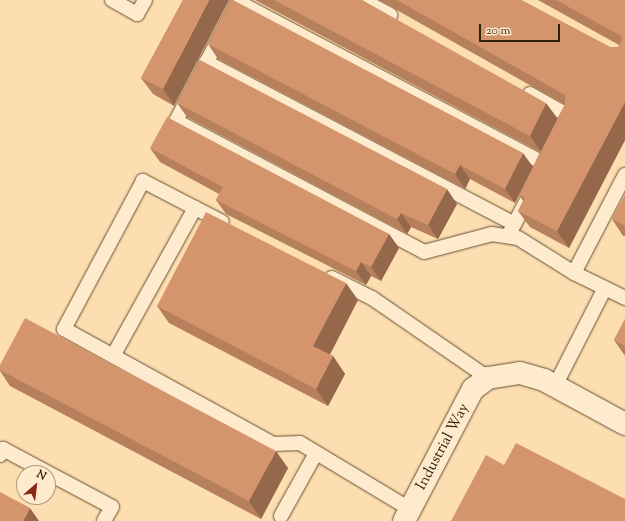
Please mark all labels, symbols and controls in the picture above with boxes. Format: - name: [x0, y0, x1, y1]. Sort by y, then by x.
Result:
- scale bar: [481, 16, 562, 42]
- text: 20 m: [486, 22, 510, 40]
- street label: Industrial Way: [413, 400, 473, 494]
- north arrow: [16, 465, 56, 505]
- text: N: [34, 466, 49, 484]

